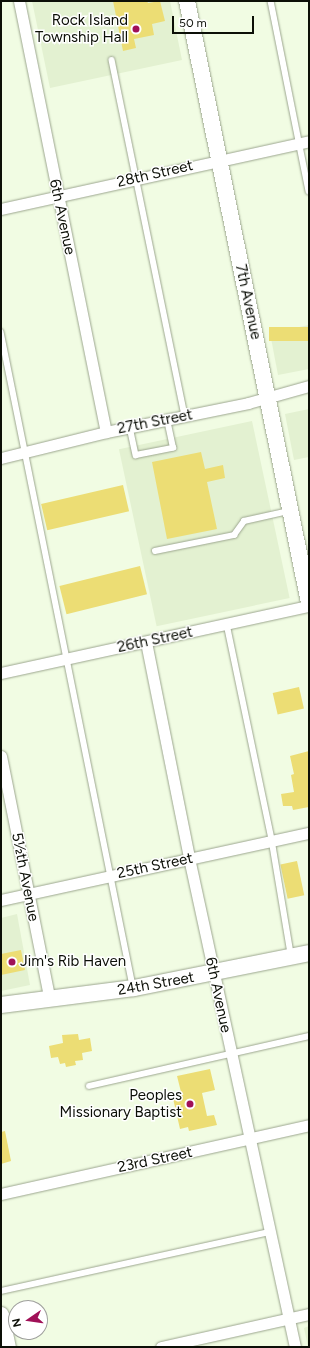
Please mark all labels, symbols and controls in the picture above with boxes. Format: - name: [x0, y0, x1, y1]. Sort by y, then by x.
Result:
- scale bar: [174, 8, 256, 34]
- place label: Rock Island Township Hall: [35, 11, 128, 46]
- text: 50 m: [179, 16, 207, 30]
- marker: Rock Island Township Hall: [131, 24, 141, 34]
- street label: 28th Street: [115, 157, 195, 191]
- street label: 6th Avenue: [45, 177, 79, 257]
- street label: 7th Avenue: [231, 263, 265, 341]
- street label: 27th Street: [116, 406, 194, 438]
- street label: 26th Street: [116, 623, 194, 657]
- street label: 5½th Avenue: [8, 831, 42, 923]
- street label: 25th Street: [116, 849, 194, 883]
- place label: Jim's Rib Haven: [20, 953, 126, 971]
- street label: 6th Avenue: [201, 955, 235, 1035]
- marker: Jim's Rib Haven: [7, 957, 17, 967]
- street label: 24th Street: [116, 968, 196, 1000]
- place label: Peoples Missionary Baptist: [60, 1086, 182, 1121]
- marker: Peoples Missionary Baptist: [185, 1099, 195, 1109]
- street label: 23rd Street: [116, 1143, 194, 1177]
- north arrow: [8, 1300, 48, 1340]
- text: N: [10, 1317, 24, 1328]

